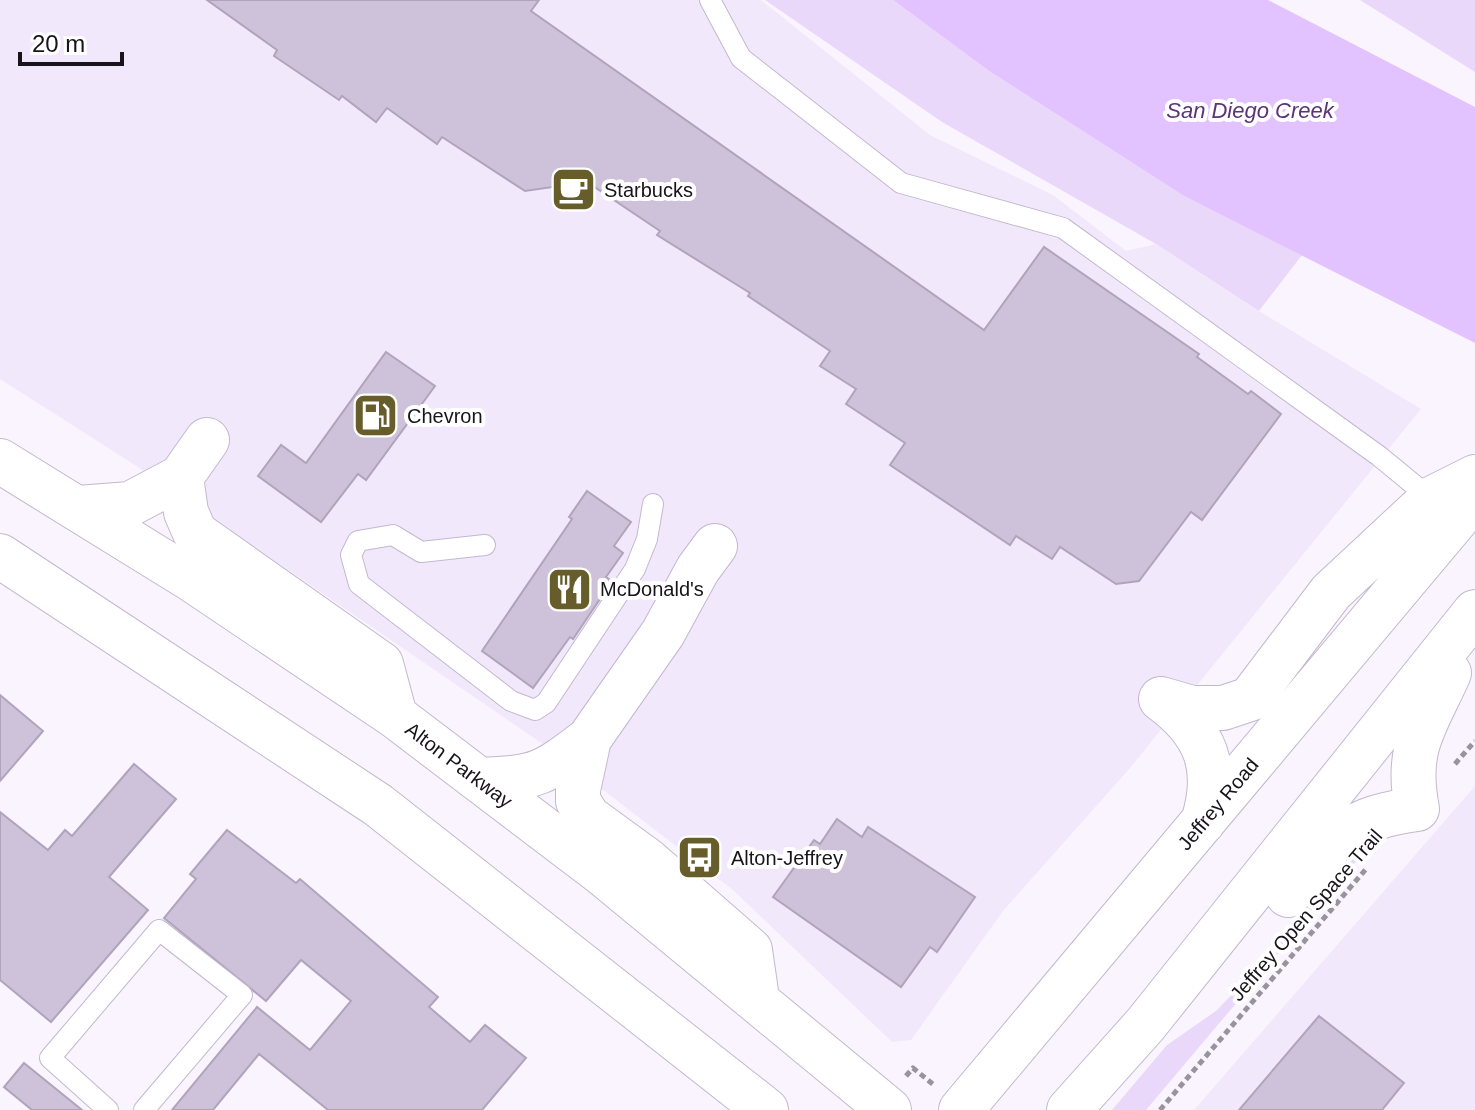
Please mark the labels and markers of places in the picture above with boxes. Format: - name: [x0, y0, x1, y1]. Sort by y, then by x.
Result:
- cafe icon: Starbucks: [549, 166, 597, 214]
- place label: Starbucks: [604, 179, 693, 201]
- fuel station icon: Chevron: [352, 392, 400, 440]
- place label: Chevron: [407, 405, 483, 427]
- restaurant icon: McDonald's: [545, 565, 593, 613]
- place label: McDonald's: [600, 578, 704, 600]
- bus stop icon: Alton-Jeffrey: [676, 834, 724, 882]
- place label: Alton-Jeffrey: [731, 847, 843, 869]

